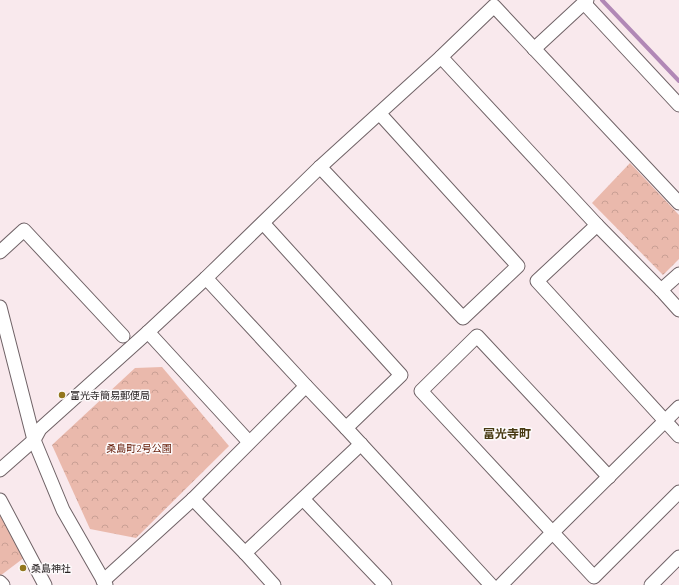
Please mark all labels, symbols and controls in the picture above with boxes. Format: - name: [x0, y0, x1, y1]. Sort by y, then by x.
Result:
- place label: 富光寺簡易郵便局: [70, 389, 150, 402]
- marker: 富光寺簡易郵便局: [57, 390, 67, 400]
- district label: 富光寺町: [483, 426, 531, 441]
- park label: 桑島町2号公園: [106, 442, 172, 455]
- place label: 桑島神社: [31, 562, 71, 575]
- marker: 桑島神社: [18, 563, 28, 573]

